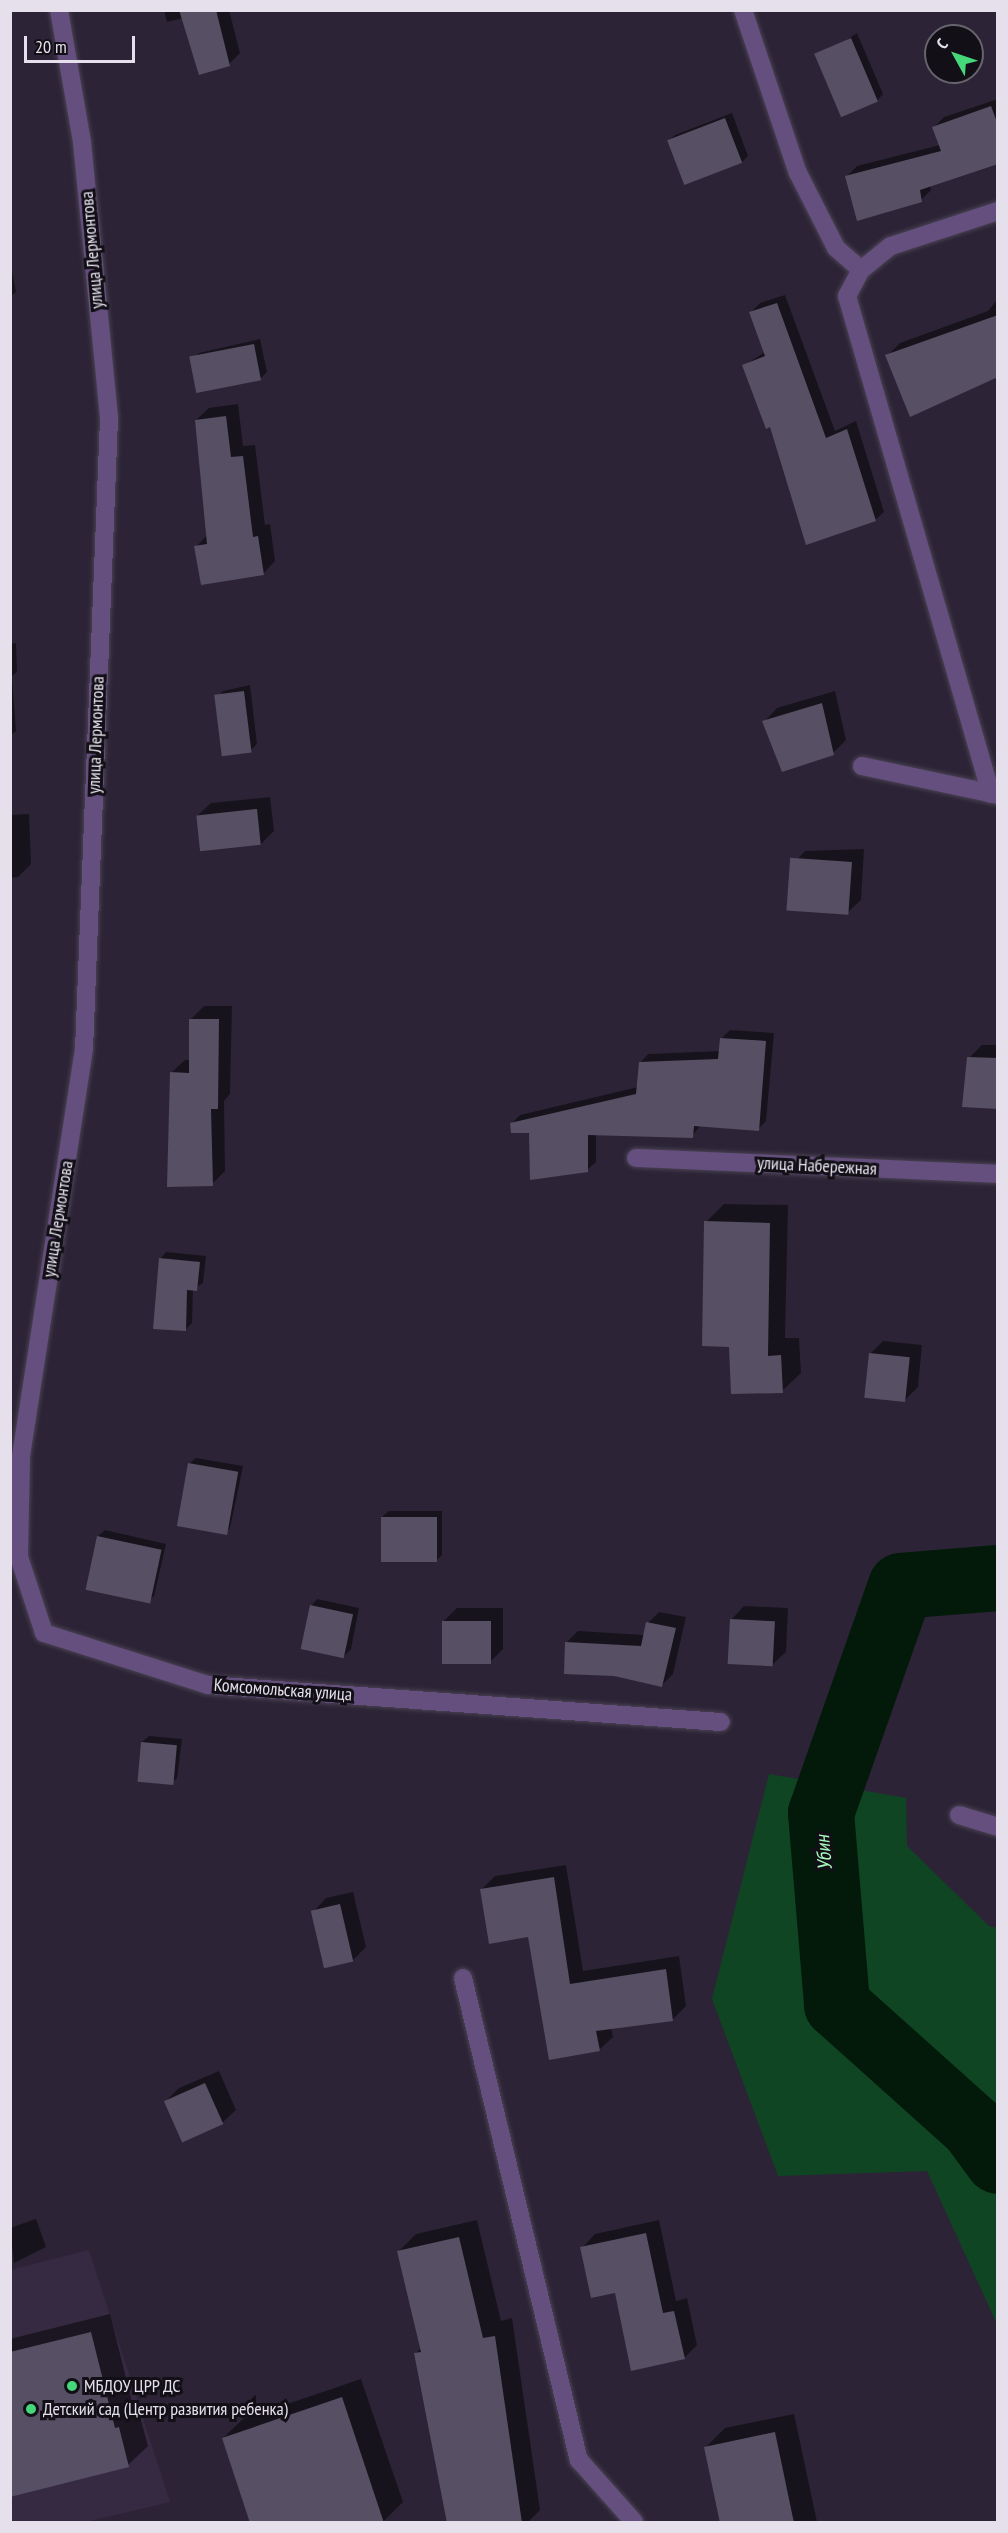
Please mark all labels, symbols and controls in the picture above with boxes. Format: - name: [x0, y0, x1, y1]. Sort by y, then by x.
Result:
- scale bar: [27, 24, 138, 62]
- north arrow: [924, 24, 984, 84]
- text: С: [932, 34, 952, 53]
- text: 20 m: [35, 35, 67, 58]
- street label: улица Лермонтова: [76, 190, 108, 310]
- street label: улица Лермонтова: [83, 676, 109, 794]
- street label: улица Набережная: [757, 1152, 877, 1180]
- street label: улица Лермонтова: [38, 1159, 78, 1279]
- street label: Комсомольская улица: [213, 1674, 353, 1706]
- water label: Убин: [811, 1834, 837, 1872]
- place label: МБДОУ ЦРР ДС: [84, 2375, 182, 2397]
- marker: МБДОУ ЦРР ДС: [65, 2379, 79, 2393]
- place label: Детский сад (Центр развития ребенка): [43, 2398, 288, 2420]
- marker: Детский сад (Центр развития ребенка): [24, 2402, 38, 2416]

